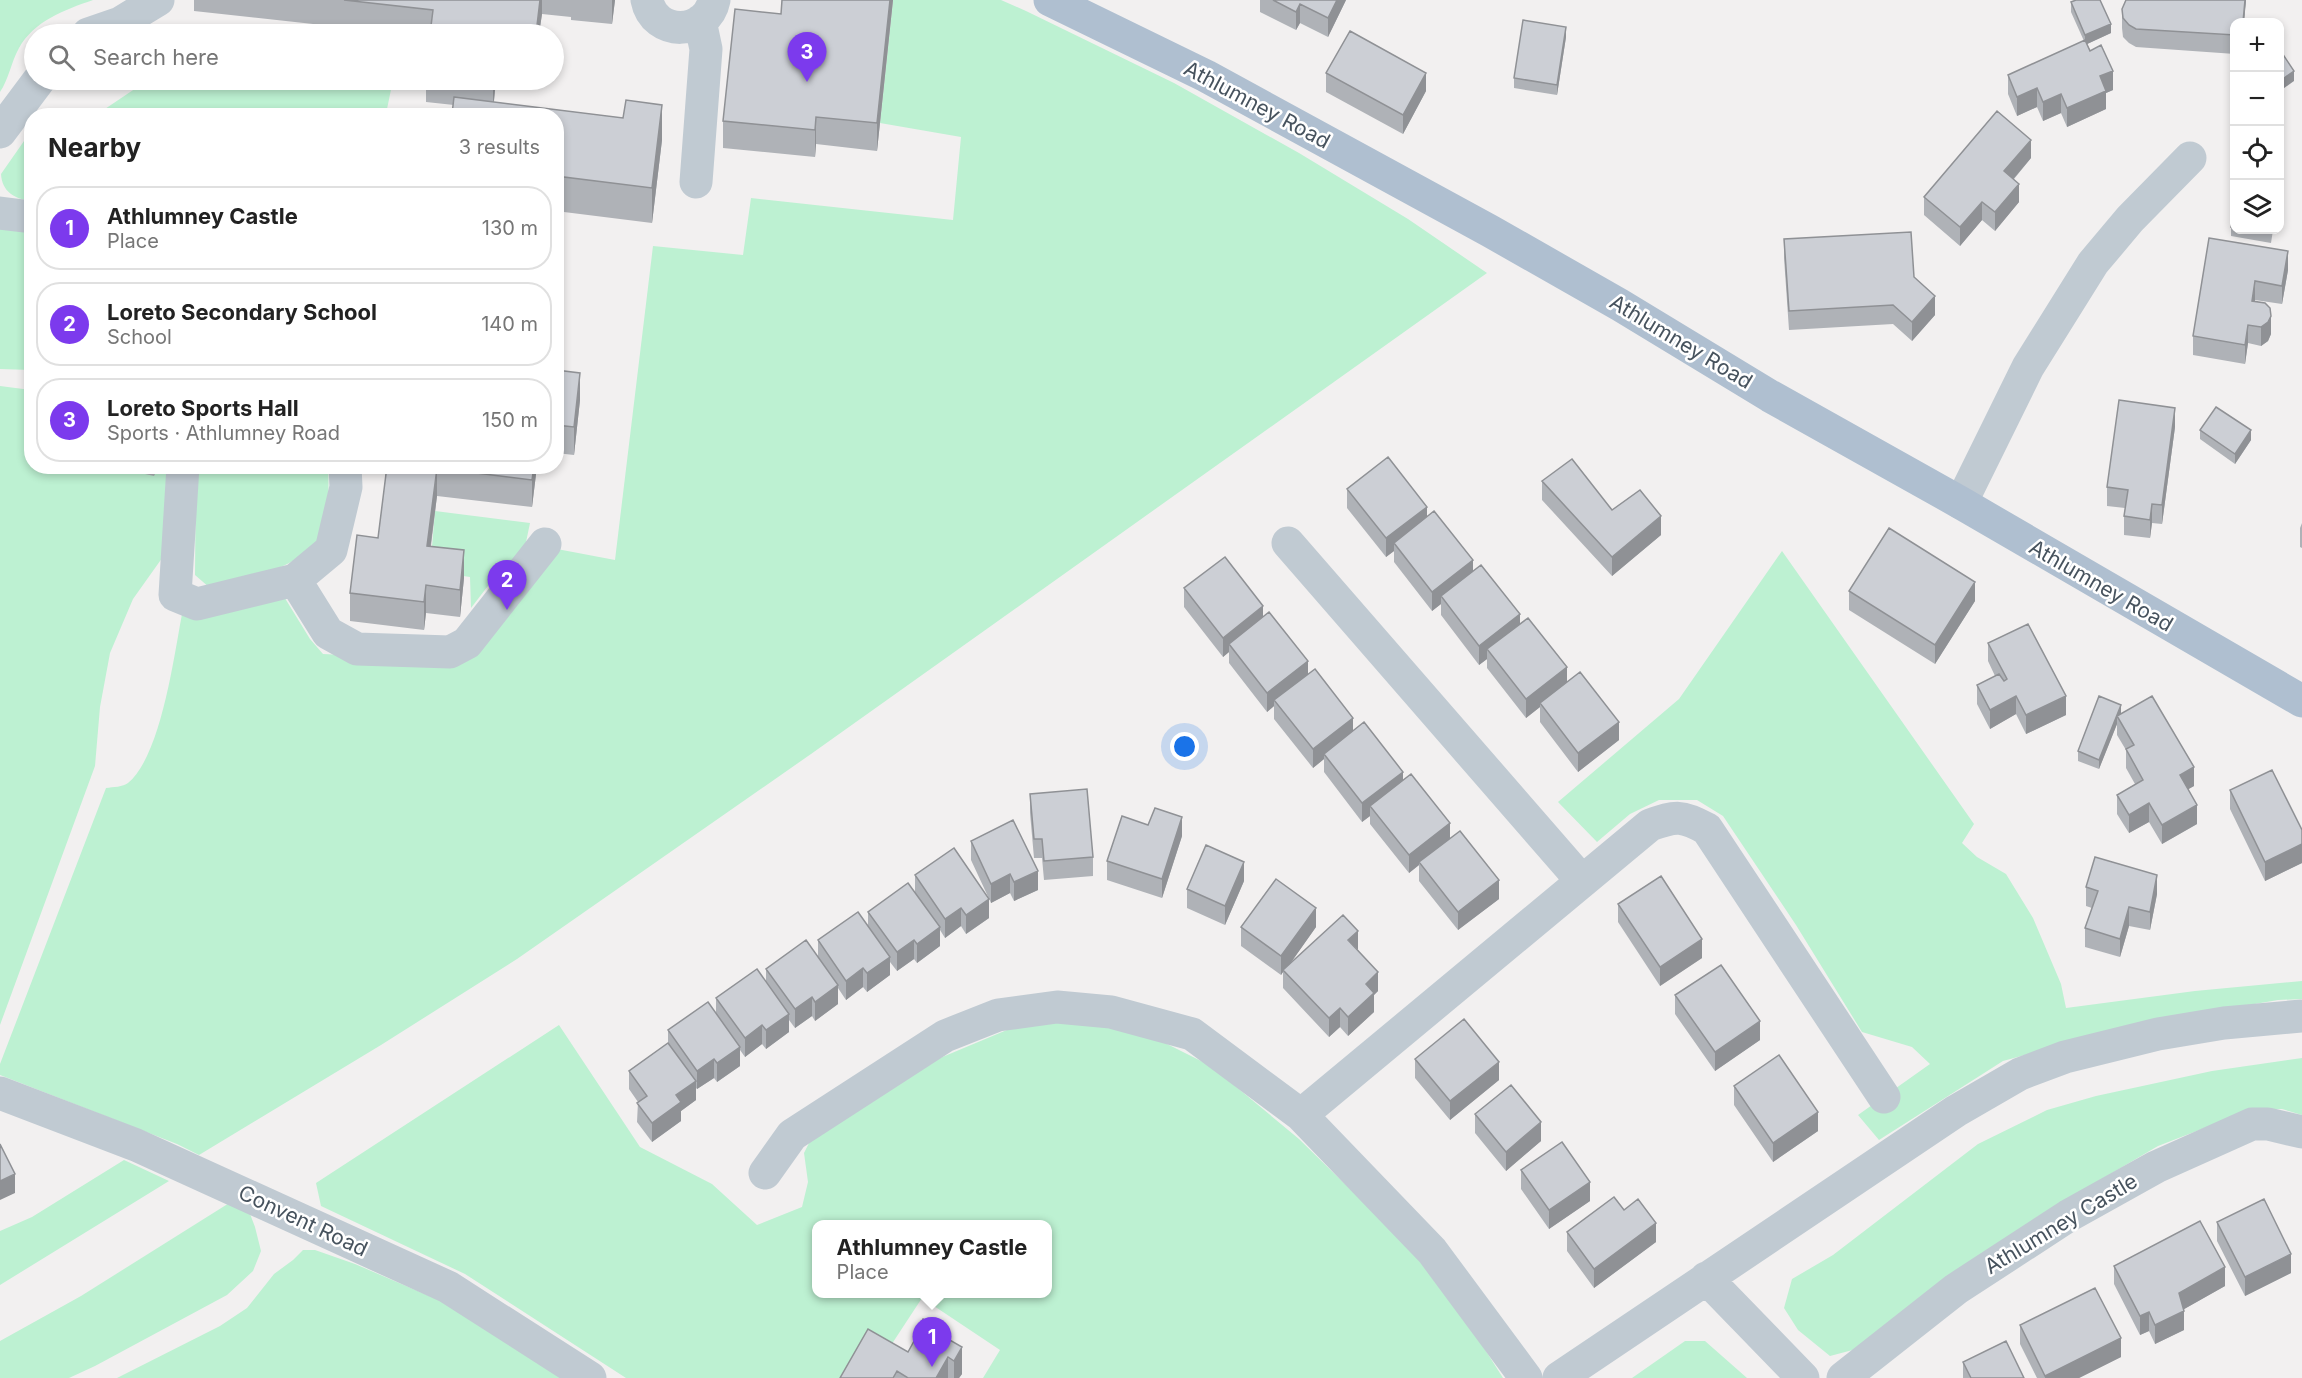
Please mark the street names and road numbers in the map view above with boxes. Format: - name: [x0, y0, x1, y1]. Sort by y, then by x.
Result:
- street label: Athlumney Road: [1180, 56, 1335, 154]
- street label: Athlumney Road: [1605, 289, 1757, 394]
- street label: Athlumney Road: [2025, 534, 2178, 637]
- street label: Athlumney Castle: [1980, 1168, 2142, 1279]
- street label: Convent Road: [235, 1180, 372, 1261]

